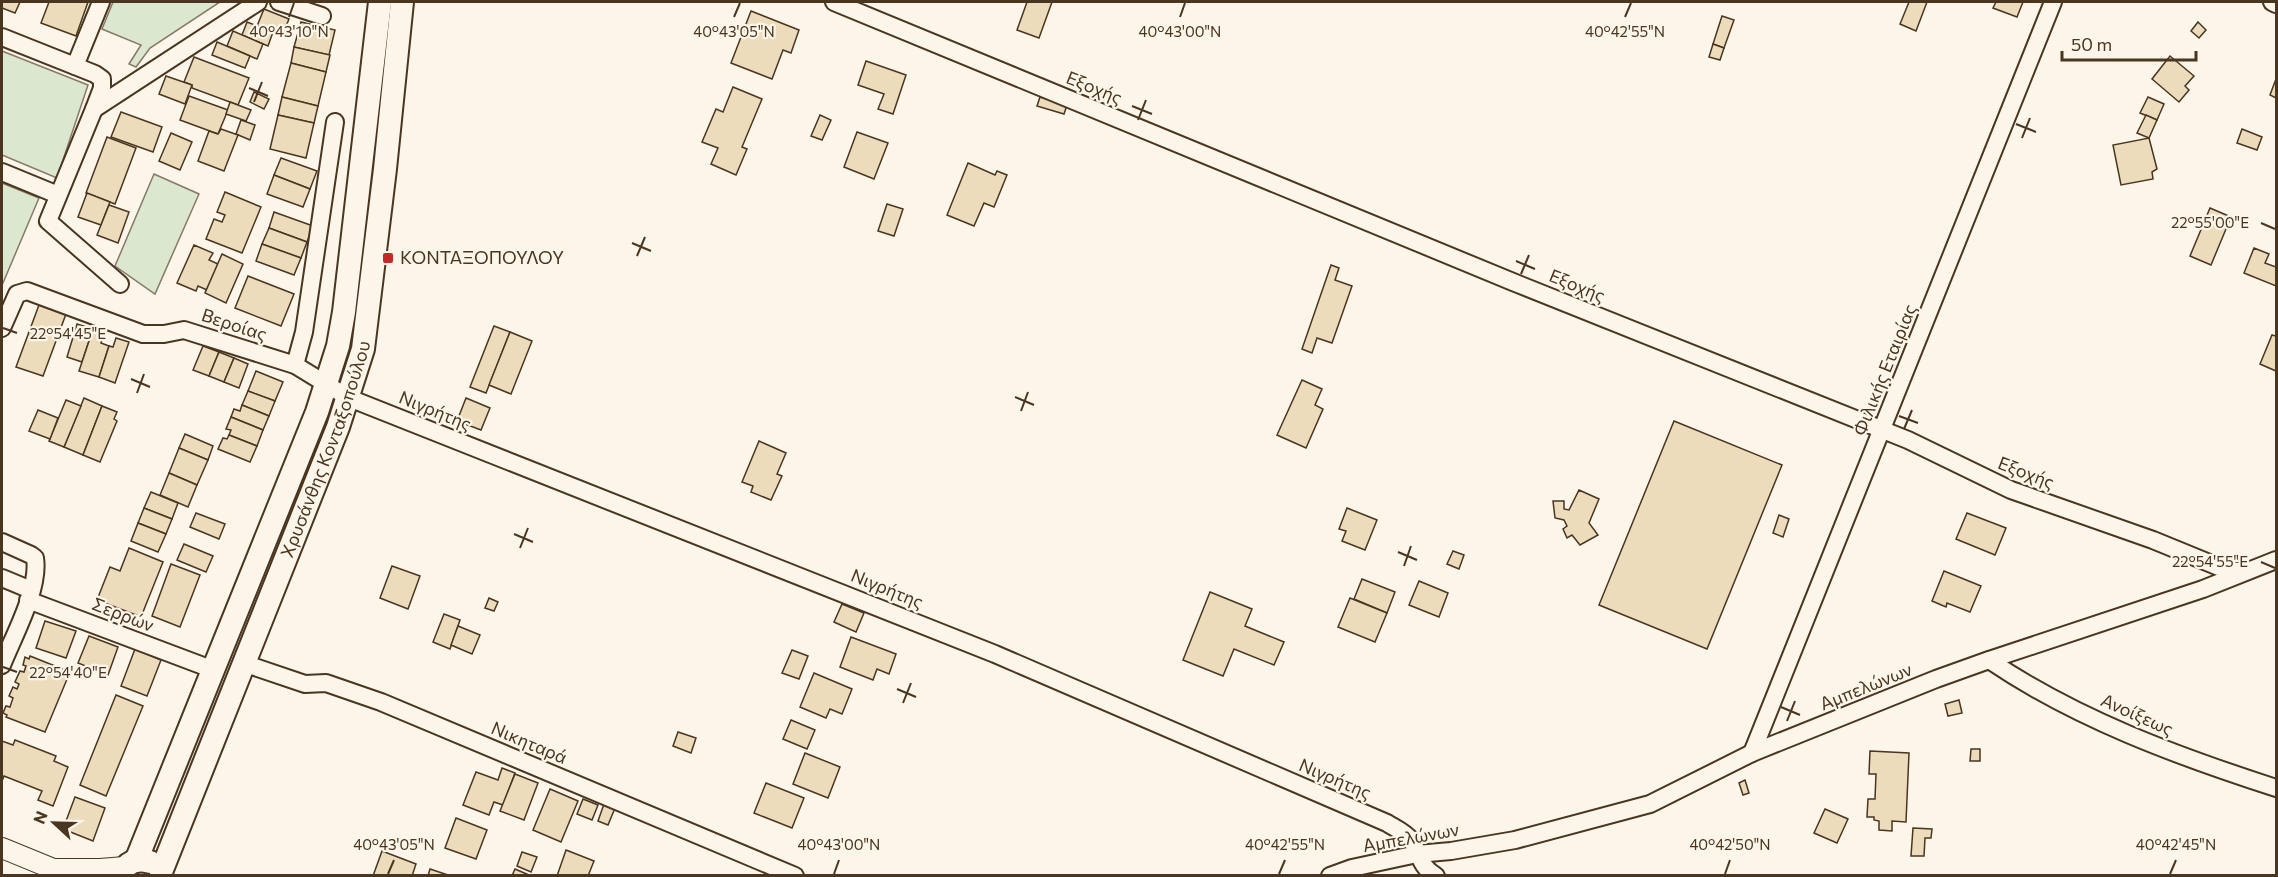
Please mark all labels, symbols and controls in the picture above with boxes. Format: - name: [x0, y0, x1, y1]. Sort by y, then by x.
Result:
- text: 40°43'10"N: [249, 22, 329, 40]
- text: 40°43'05"N: [693, 22, 775, 40]
- text: 40°43'00"N: [1139, 22, 1221, 40]
- text: 40°42'55"N: [1585, 22, 1665, 40]
- scale bar: [2062, 24, 2196, 62]
- text: 50 m: [2071, 33, 2112, 55]
- street label: Εξοχής: [1063, 66, 1126, 108]
- text: 22°55'00"E: [2171, 213, 2249, 231]
- place label: ΚΟΝΤΑΞΟΠΟΥΛΟΥ: [400, 246, 564, 268]
- marker: ΚΟΝΤΑΞΟΠΟΥΛΟΥ: [381, 251, 395, 265]
- street label: Εξοχής: [1546, 264, 1609, 306]
- street label: Φιλικής Εταιρίας: [1848, 301, 1920, 439]
- street label: Βεροίας: [199, 303, 270, 345]
- text: 22°54'45"E: [30, 324, 106, 342]
- street label: Χρυσάνθης Κονταξοπούλου: [275, 340, 374, 560]
- street label: Νιγρήτης: [396, 386, 475, 435]
- street label: Εξοχής: [1995, 451, 2058, 493]
- text: 22°54'55"E: [2172, 552, 2248, 570]
- street label: Νιγρήτης: [848, 564, 927, 613]
- street label: Σερρών: [89, 592, 157, 636]
- street label: Αμπελώνων: [1816, 658, 1915, 715]
- text: 22°54'40"E: [29, 663, 107, 681]
- street label: Ανοίξεως: [2098, 688, 2177, 740]
- street label: Νικηταρά: [488, 716, 571, 768]
- street label: Νιγρήτης: [1296, 753, 1375, 803]
- north arrow: [24, 793, 84, 853]
- text: N: [29, 808, 51, 826]
- street label: Αμπελώνων: [1361, 818, 1461, 856]
- text: 40°43'05"N: [353, 835, 435, 853]
- text: 40°43'00"N: [798, 835, 880, 853]
- text: 40°42'55"N: [1245, 835, 1325, 853]
- text: 40°42'50"N: [1689, 835, 1771, 853]
- text: 40°42'45"N: [2136, 835, 2216, 853]

